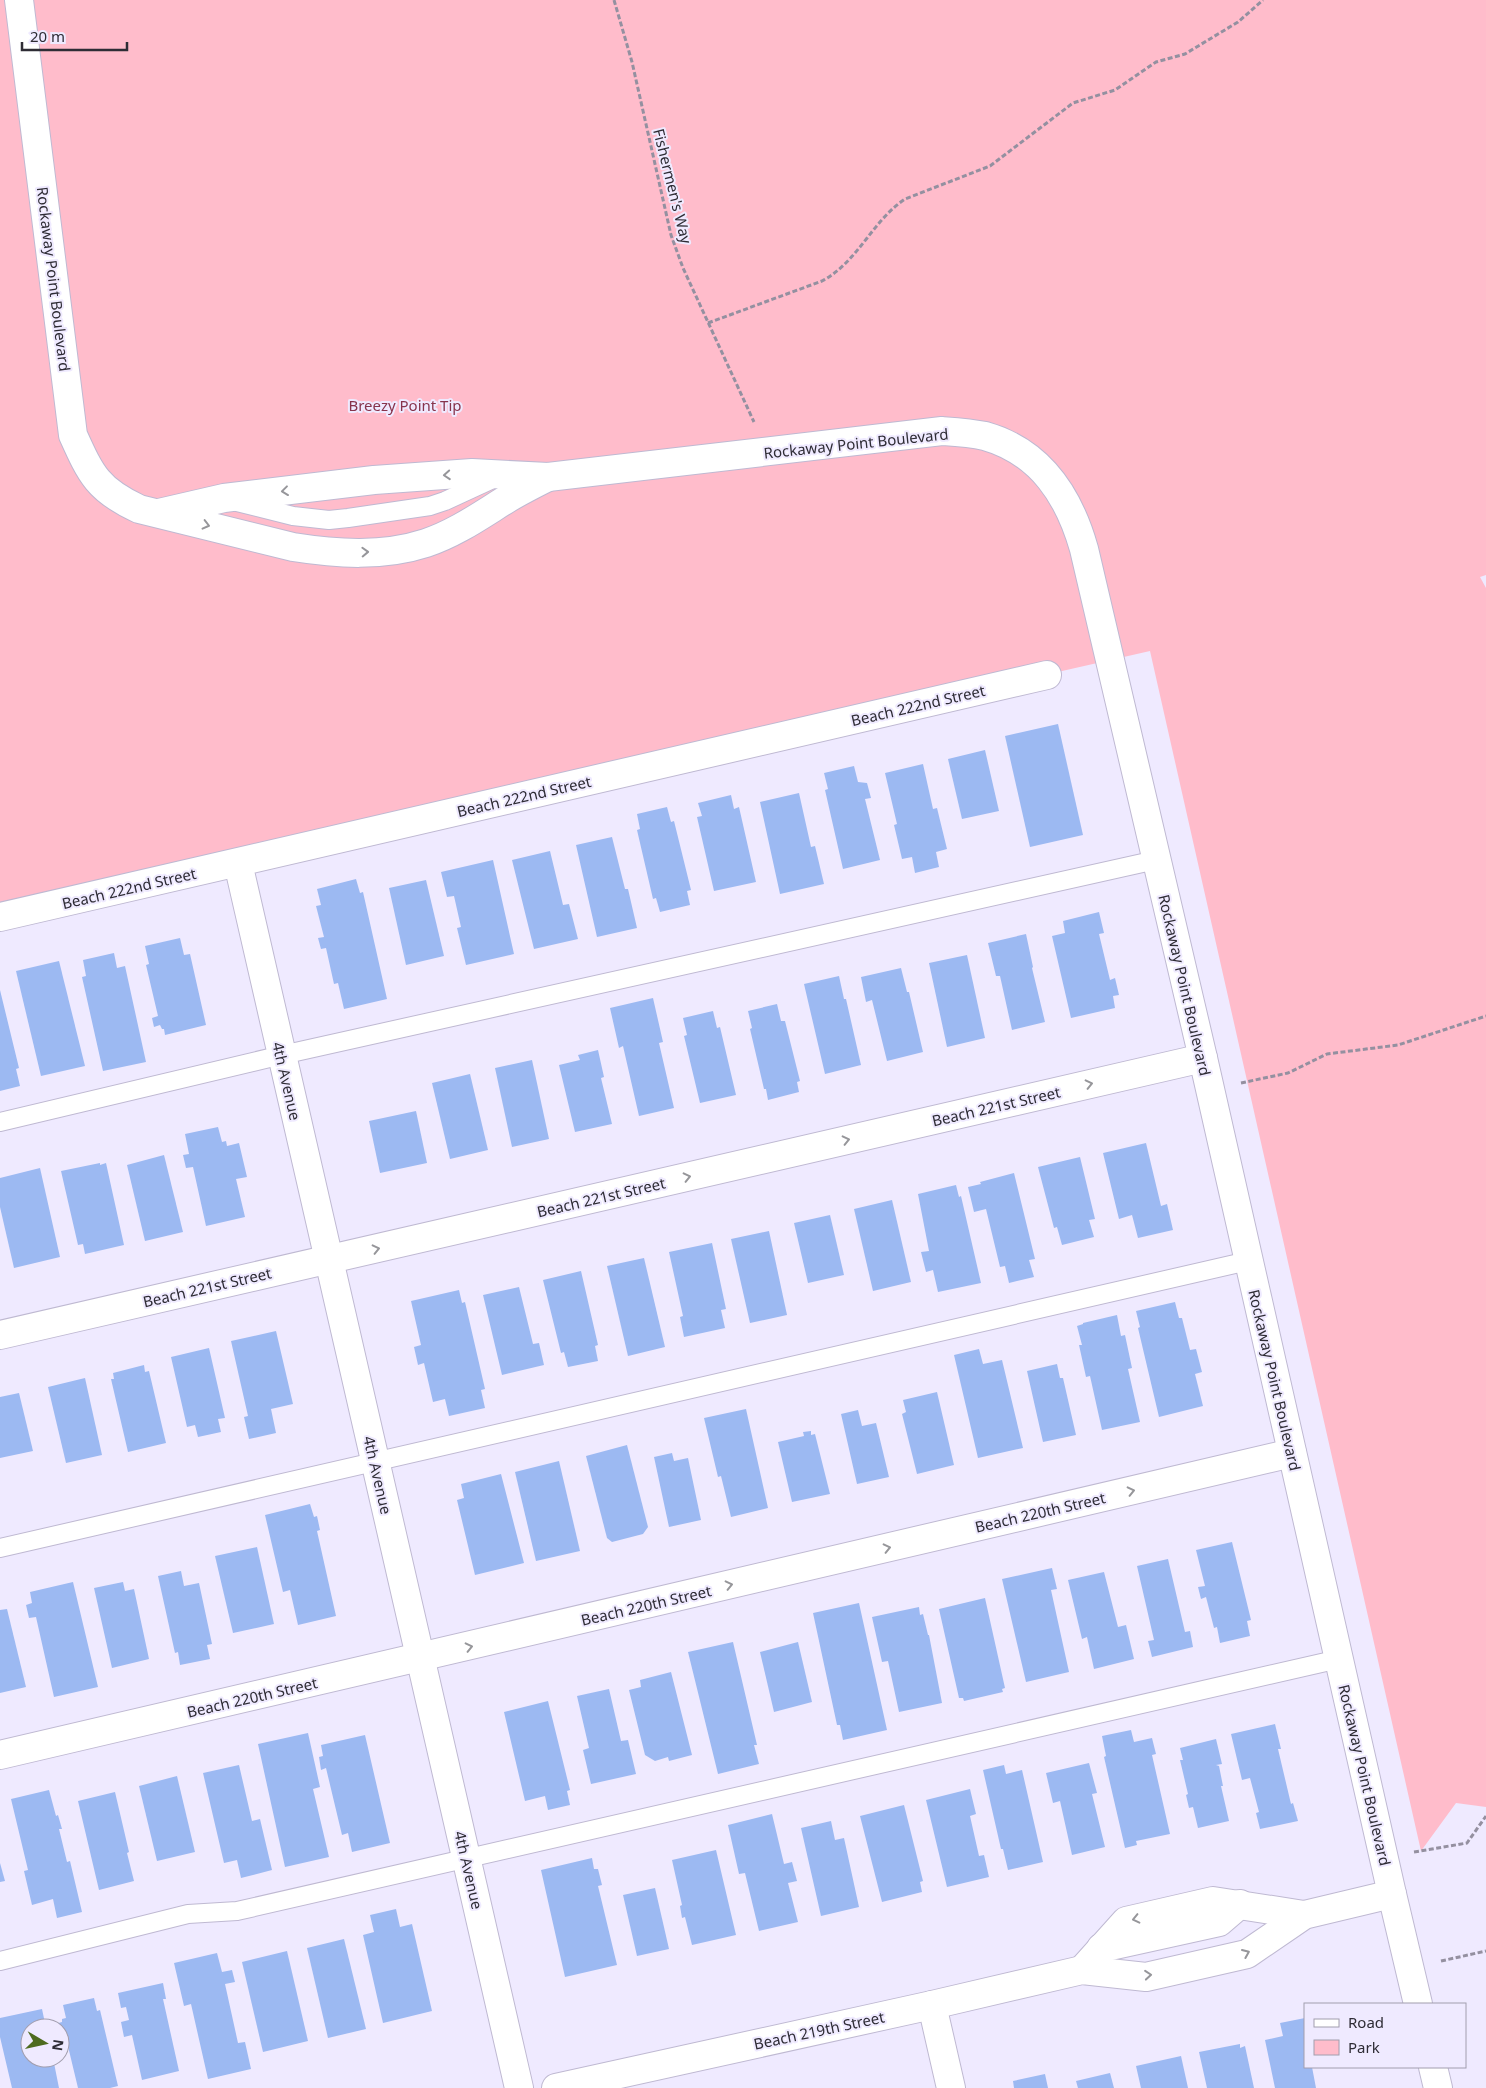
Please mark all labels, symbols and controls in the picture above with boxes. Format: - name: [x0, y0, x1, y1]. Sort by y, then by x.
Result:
- scale bar: [22, 20, 128, 52]
- text: 20 m: [30, 26, 65, 46]
- street label: Fishermen's Way: [649, 126, 697, 246]
- street label: Rockaway Point Boulevard: [33, 186, 75, 372]
- park label: Breezy Point Tip: [348, 395, 462, 415]
- street label: Rockaway Point Boulevard: [763, 423, 949, 463]
- one-way arrow: [442, 469, 450, 480]
- one-way arrow: [281, 485, 289, 496]
- one-way arrow: [201, 519, 209, 529]
- one-way arrow: [362, 547, 370, 558]
- street label: Beach 222nd Street: [849, 680, 988, 730]
- street label: Beach 222nd Street: [455, 771, 594, 821]
- street label: Beach 222nd Street: [60, 863, 199, 913]
- street label: Rockaway Point Boulevard: [1154, 892, 1216, 1078]
- street label: 4th Avenue: [268, 1040, 306, 1122]
- one-way arrow: [1085, 1079, 1094, 1090]
- street label: Beach 221st Street: [930, 1081, 1063, 1130]
- one-way arrow: [841, 1135, 850, 1146]
- street label: Beach 221st Street: [535, 1172, 668, 1221]
- one-way arrow: [683, 1172, 692, 1183]
- one-way arrow: [371, 1244, 380, 1255]
- street label: Beach 221st Street: [141, 1262, 274, 1311]
- street label: Rockaway Point Boulevard: [1244, 1287, 1306, 1473]
- street label: 4th Avenue: [359, 1434, 397, 1516]
- one-way arrow: [1126, 1486, 1135, 1497]
- street label: Beach 220th Street: [973, 1487, 1108, 1537]
- one-way arrow: [883, 1543, 892, 1554]
- street label: Beach 220th Street: [579, 1580, 714, 1630]
- one-way arrow: [725, 1580, 734, 1591]
- one-way arrow: [464, 1642, 473, 1653]
- street label: Beach 220th Street: [185, 1672, 320, 1722]
- street label: Rockaway Point Boulevard: [1334, 1682, 1396, 1868]
- street label: 4th Avenue: [450, 1829, 488, 1911]
- one-way arrow: [1131, 1913, 1140, 1924]
- one-way arrow: [1241, 1948, 1250, 1959]
- one-way arrow: [1144, 1970, 1152, 1981]
- legend: [1304, 2003, 1466, 2068]
- street label: Beach 219th Street: [752, 2006, 887, 2054]
- text: Road: [1348, 2012, 1384, 2032]
- north arrow: [20, 2018, 70, 2068]
- text: Park: [1348, 2037, 1380, 2057]
- text: N: [48, 2038, 69, 2052]

